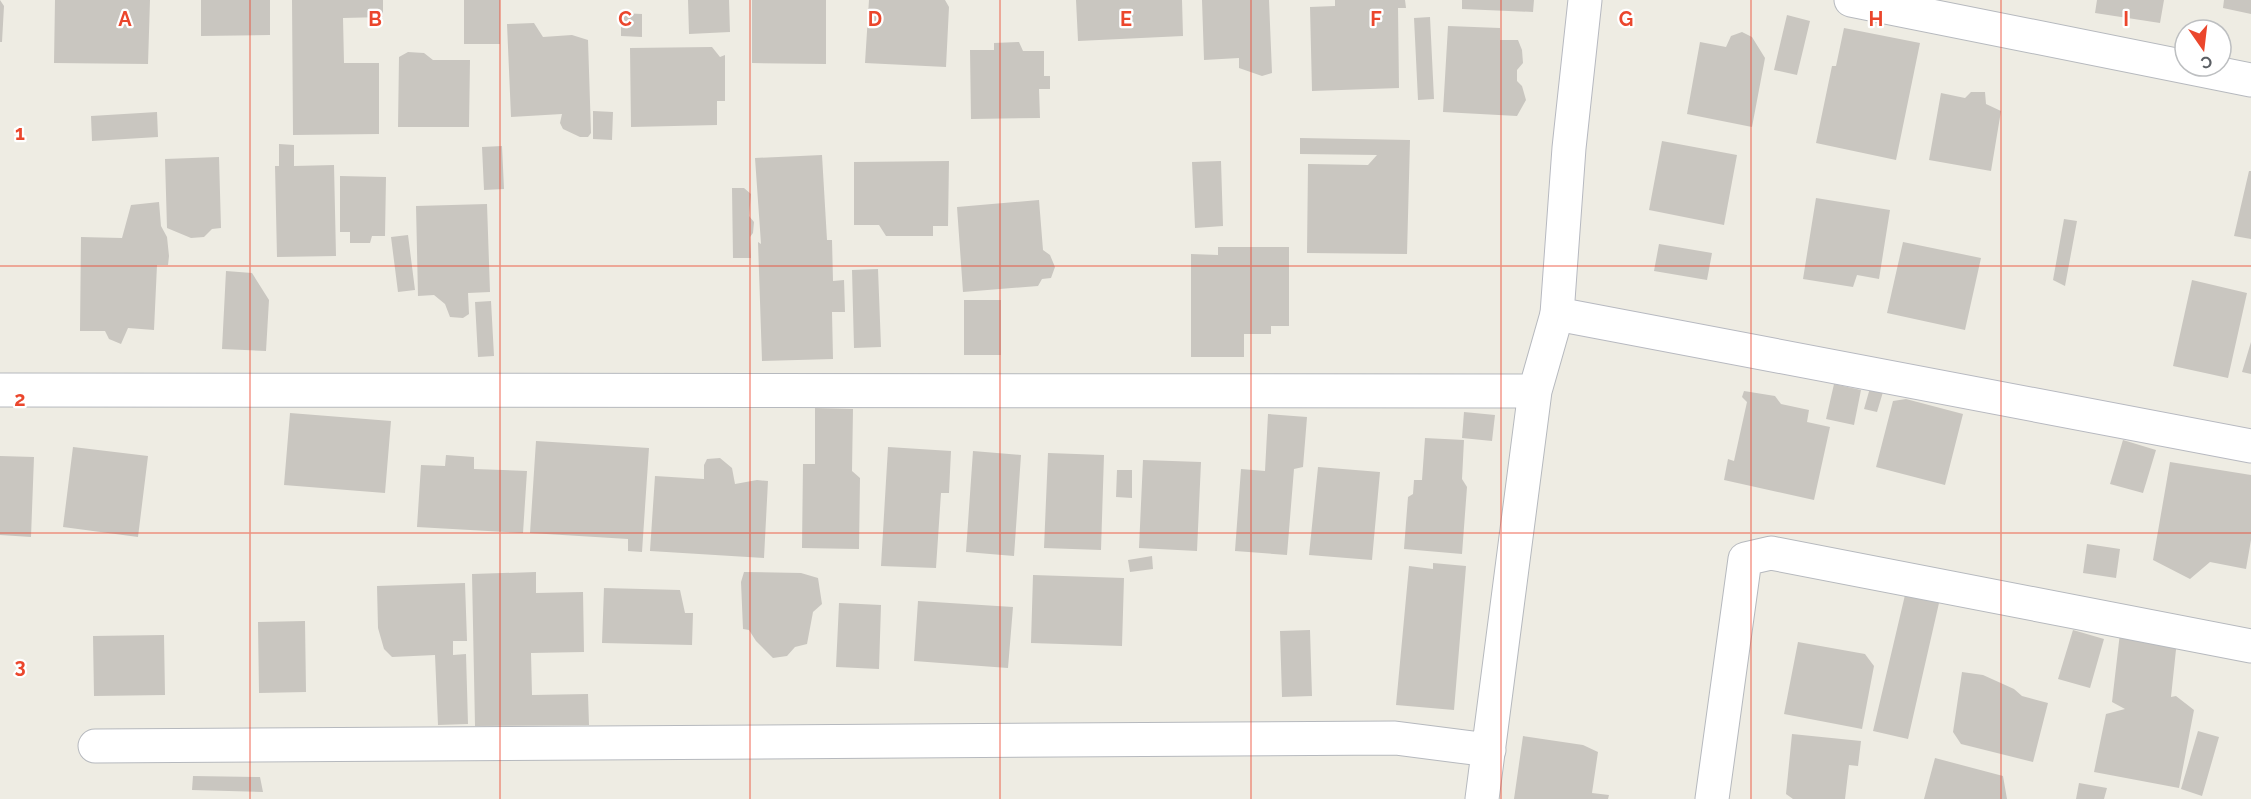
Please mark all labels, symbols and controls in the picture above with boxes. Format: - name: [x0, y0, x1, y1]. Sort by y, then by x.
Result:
- text: A: [118, 7, 132, 31]
- text: B: [368, 7, 382, 31]
- text: C: [618, 7, 632, 31]
- text: D: [868, 7, 882, 31]
- text: E: [1120, 7, 1132, 31]
- text: F: [1370, 7, 1382, 31]
- text: G: [1619, 7, 1633, 31]
- text: H: [1869, 7, 1883, 31]
- text: I: [2123, 7, 2129, 31]
- north arrow: [2173, 18, 2233, 78]
- text: С: [2199, 52, 2214, 73]
- text: 1: [15, 121, 25, 145]
- text: 2: [14, 387, 26, 411]
- text: 3: [14, 654, 26, 678]

